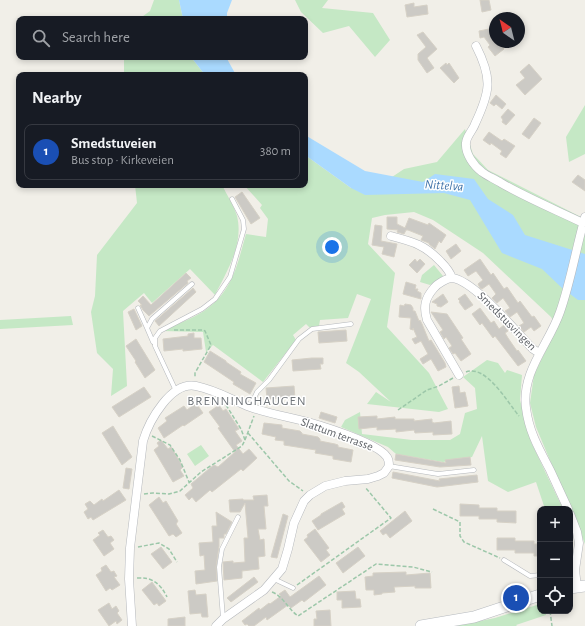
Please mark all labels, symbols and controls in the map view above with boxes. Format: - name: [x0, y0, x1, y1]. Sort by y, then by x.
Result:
- north arrow: [489, 12, 525, 48]
- search box: [16, 16, 308, 60]
- icon: search: [30, 27, 52, 49]
- text: Search here: [62, 30, 130, 45]
- text: Nearby: [32, 89, 82, 106]
- text: Smedstuveien: [71, 136, 156, 151]
- text: 1: [44, 145, 48, 158]
- text: 380 m: [260, 145, 291, 158]
- text: Bus stop · Kirkeveien: [71, 154, 174, 167]
- water label: Nittelva: [424, 178, 464, 194]
- your location: [322, 237, 342, 257]
- street label: Smedstusvingen: [475, 289, 539, 353]
- district label: BRENNINGHAUGEN: [187, 395, 307, 408]
- street label: Slattum terrasse: [299, 415, 375, 453]
- map controls: [537, 506, 573, 614]
- button: +: [537, 506, 573, 542]
- button: −: [537, 542, 573, 578]
- button: locate: [537, 578, 573, 614]
- pin: 1: [503, 583, 529, 613]

